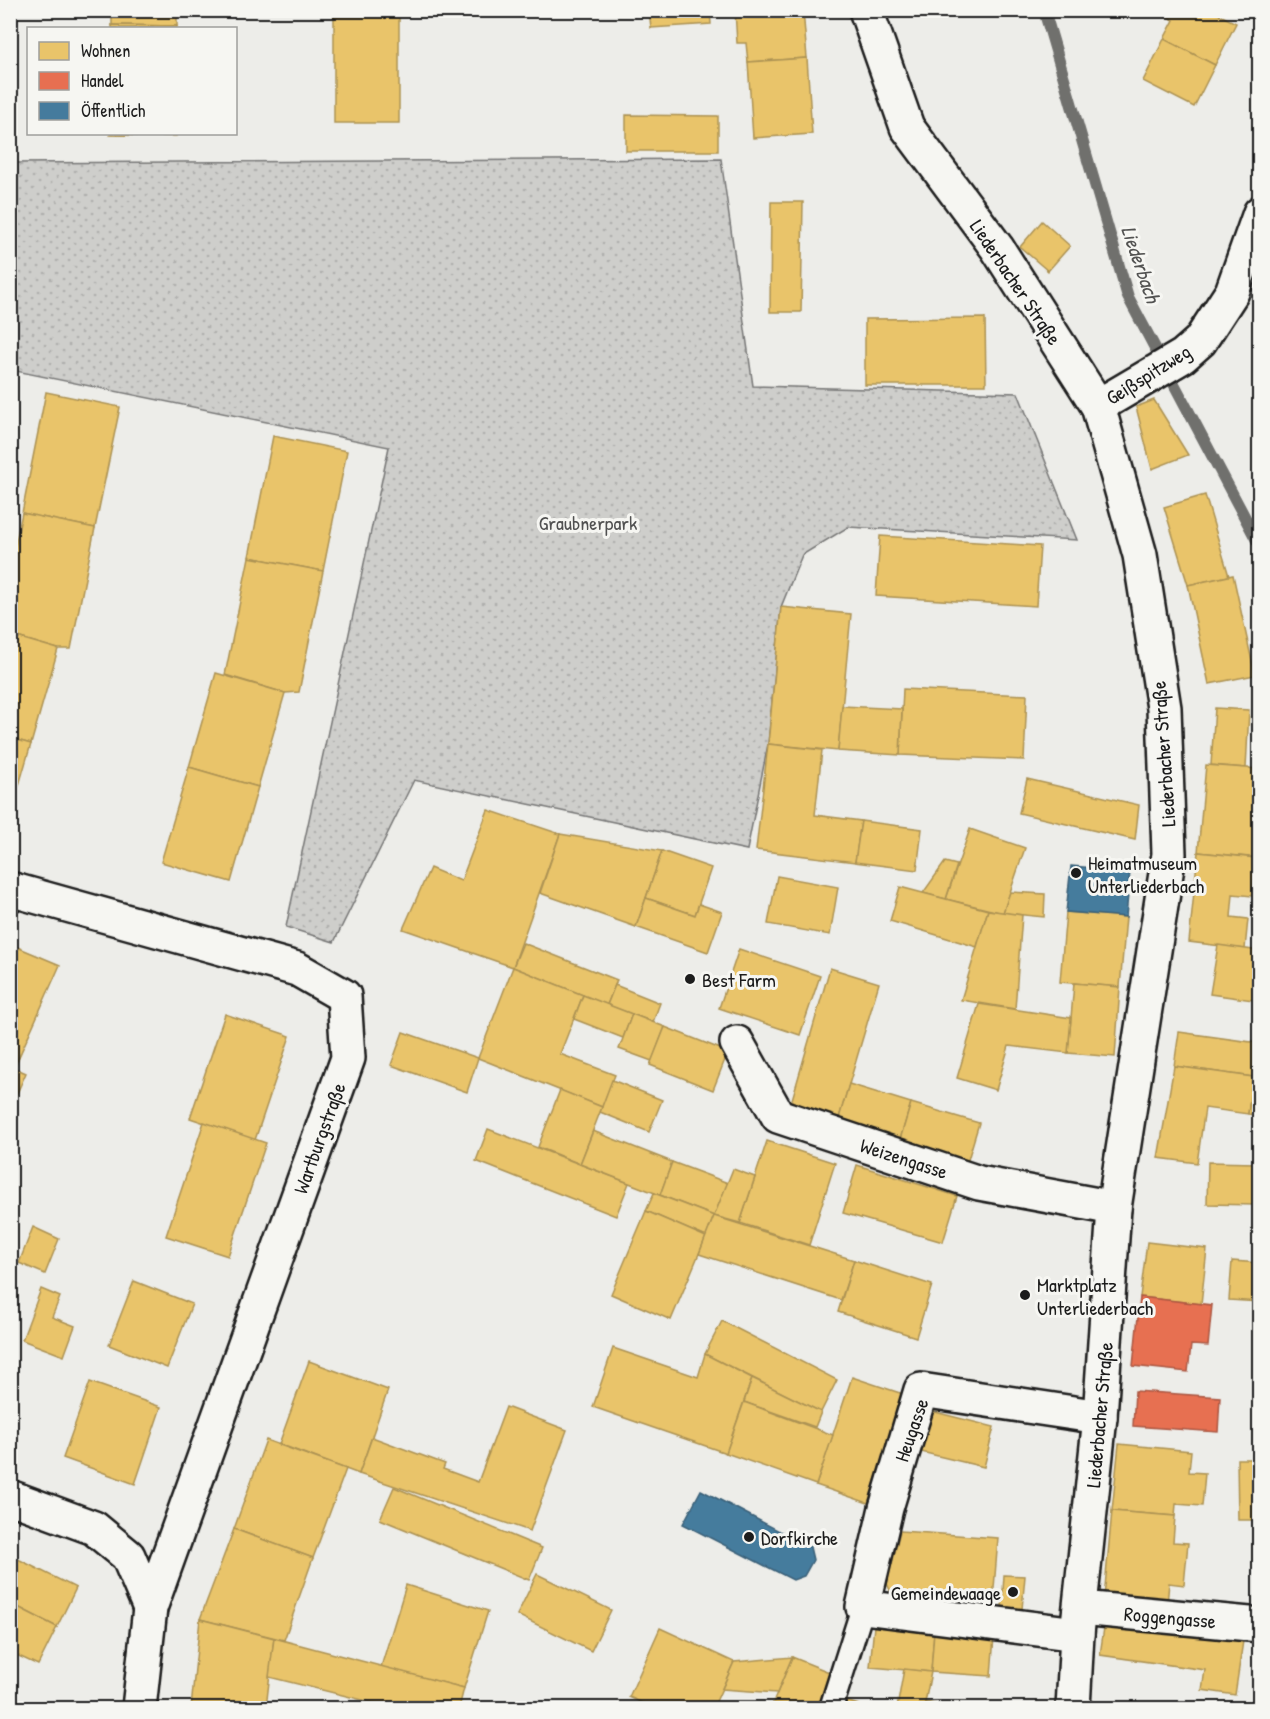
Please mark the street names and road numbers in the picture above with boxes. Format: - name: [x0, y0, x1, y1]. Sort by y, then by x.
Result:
- street label: Liederbacher Straße: [964, 214, 1068, 350]
- street label: Geißspitzweg: [1101, 337, 1195, 411]
- street label: Liederbacher Straße: [1144, 680, 1182, 828]
- street label: Wartburgstraße: [286, 1079, 352, 1197]
- street label: Weizengasse: [857, 1131, 951, 1185]
- street label: Liederbacher Straße: [1079, 1341, 1119, 1489]
- street label: Heugasse: [888, 1395, 934, 1465]
- street label: Roggengasse: [1123, 1600, 1217, 1634]

